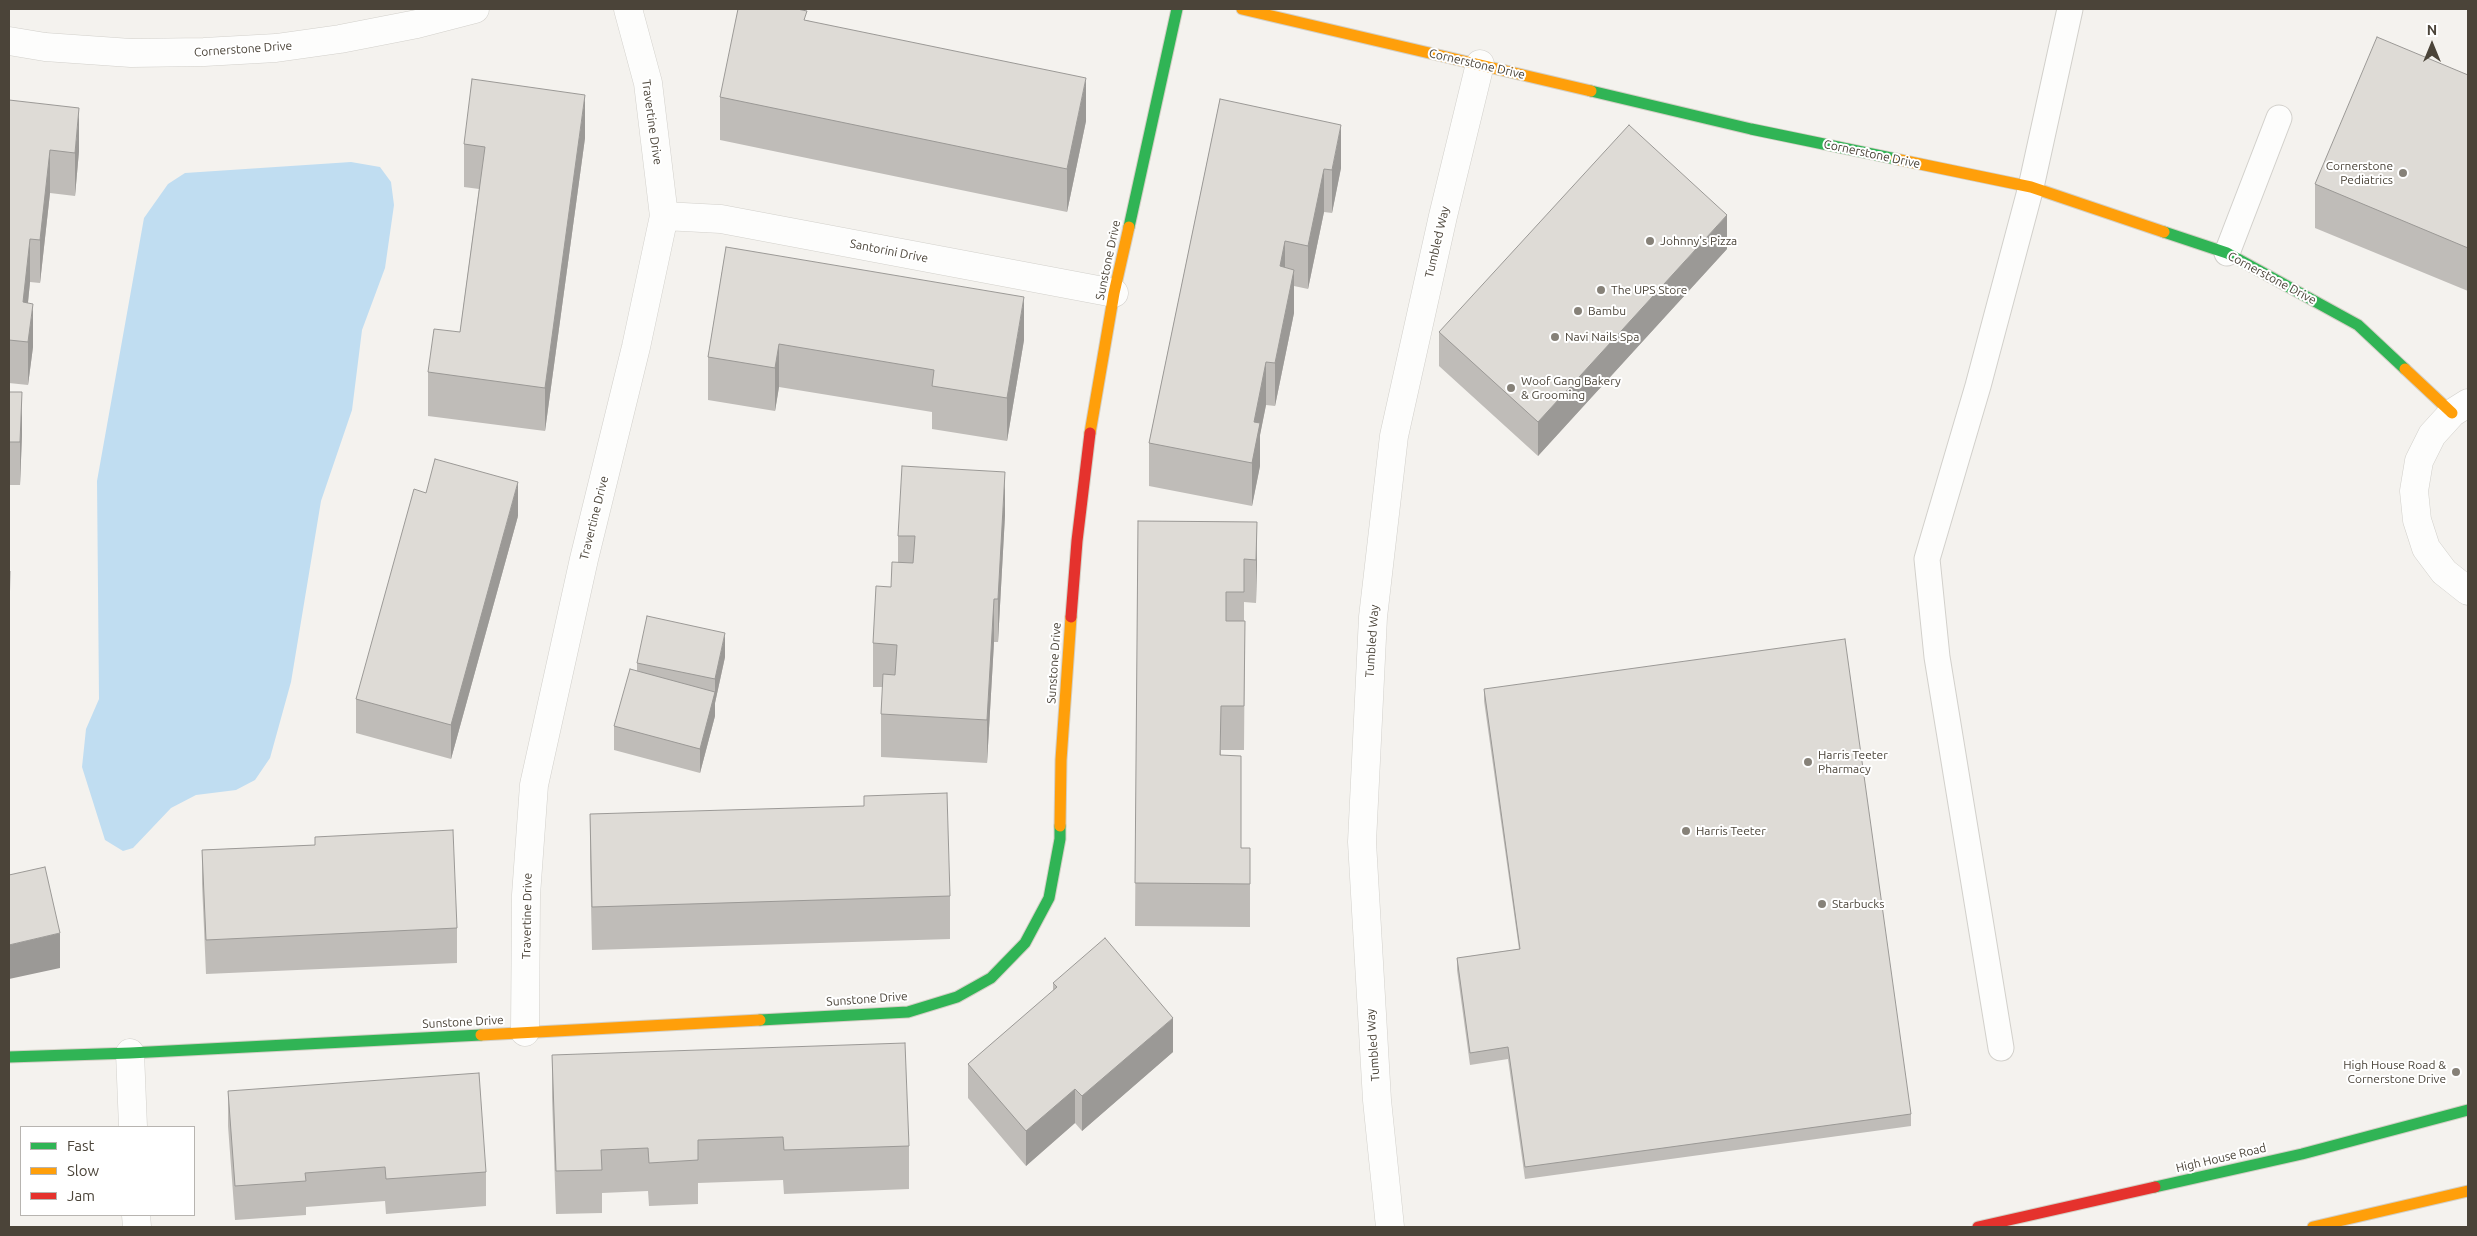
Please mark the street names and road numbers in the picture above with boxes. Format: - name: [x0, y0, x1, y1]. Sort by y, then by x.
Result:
- street label: Cornerstone Drive: [193, 38, 293, 60]
- street label: Cornerstone Drive: [1427, 46, 1527, 82]
- street label: Travertine Drive: [639, 78, 665, 166]
- street label: Cornerstone Drive: [1822, 137, 1922, 171]
- street label: Tumbled Way: [1422, 205, 1452, 279]
- street label: Sunstone Drive: [1092, 219, 1124, 301]
- street label: Santorini Drive: [849, 236, 929, 266]
- street label: Cornerstone Drive: [2225, 249, 2319, 307]
- street label: Travertine Drive: [577, 474, 611, 562]
- street label: Tumbled Way: [1362, 604, 1382, 678]
- street label: Sunstone Drive: [1044, 622, 1064, 704]
- street label: Travertine Drive: [519, 873, 535, 959]
- street label: Sunstone Drive: [826, 989, 908, 1009]
- street label: Tumbled Way: [1363, 1008, 1383, 1082]
- street label: Sunstone Drive: [422, 1013, 504, 1031]
- street label: High House Road: [2174, 1141, 2268, 1175]

